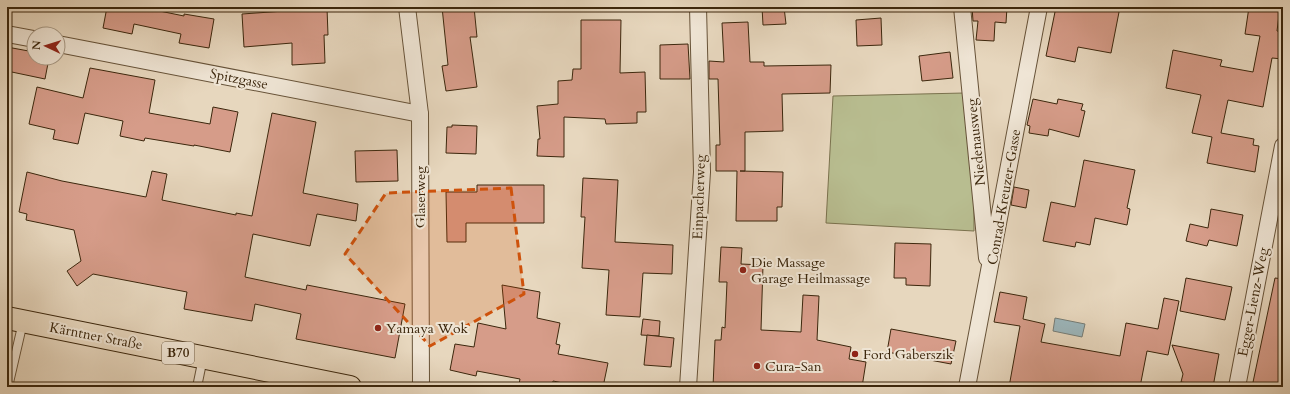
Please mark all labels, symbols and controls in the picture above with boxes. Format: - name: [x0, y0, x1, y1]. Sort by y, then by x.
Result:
- north arrow: [26, 26, 66, 66]
- text: N: [29, 40, 44, 51]
- street label: Spitzgasse: [208, 64, 270, 94]
- street label: Niedenausweg: [962, 97, 990, 187]
- street label: Conrad-Kreuzer-Gasse: [983, 128, 1025, 266]
- street label: Einpacherweg: [688, 154, 710, 240]
- street label: Glaserweg: [411, 166, 430, 228]
- street label: Egger-Lienz-Weg: [1233, 246, 1273, 358]
- place label: Die Massage Garage Heilmassage: [751, 253, 870, 288]
- marker: Die Massage Garage Heilmassage: [738, 265, 748, 275]
- street label: Kärntner Straße: [48, 318, 144, 354]
- place label: Yamaya Wok: [386, 319, 469, 338]
- marker: Yamaya Wok: [373, 323, 383, 333]
- road number: B70: [162, 342, 194, 364]
- place label: Ford Gaberszik: [863, 345, 954, 364]
- marker: Ford Gaberszik: [850, 349, 860, 359]
- place label: Cura-San: [765, 357, 822, 376]
- marker: Cura-San: [752, 361, 762, 371]

